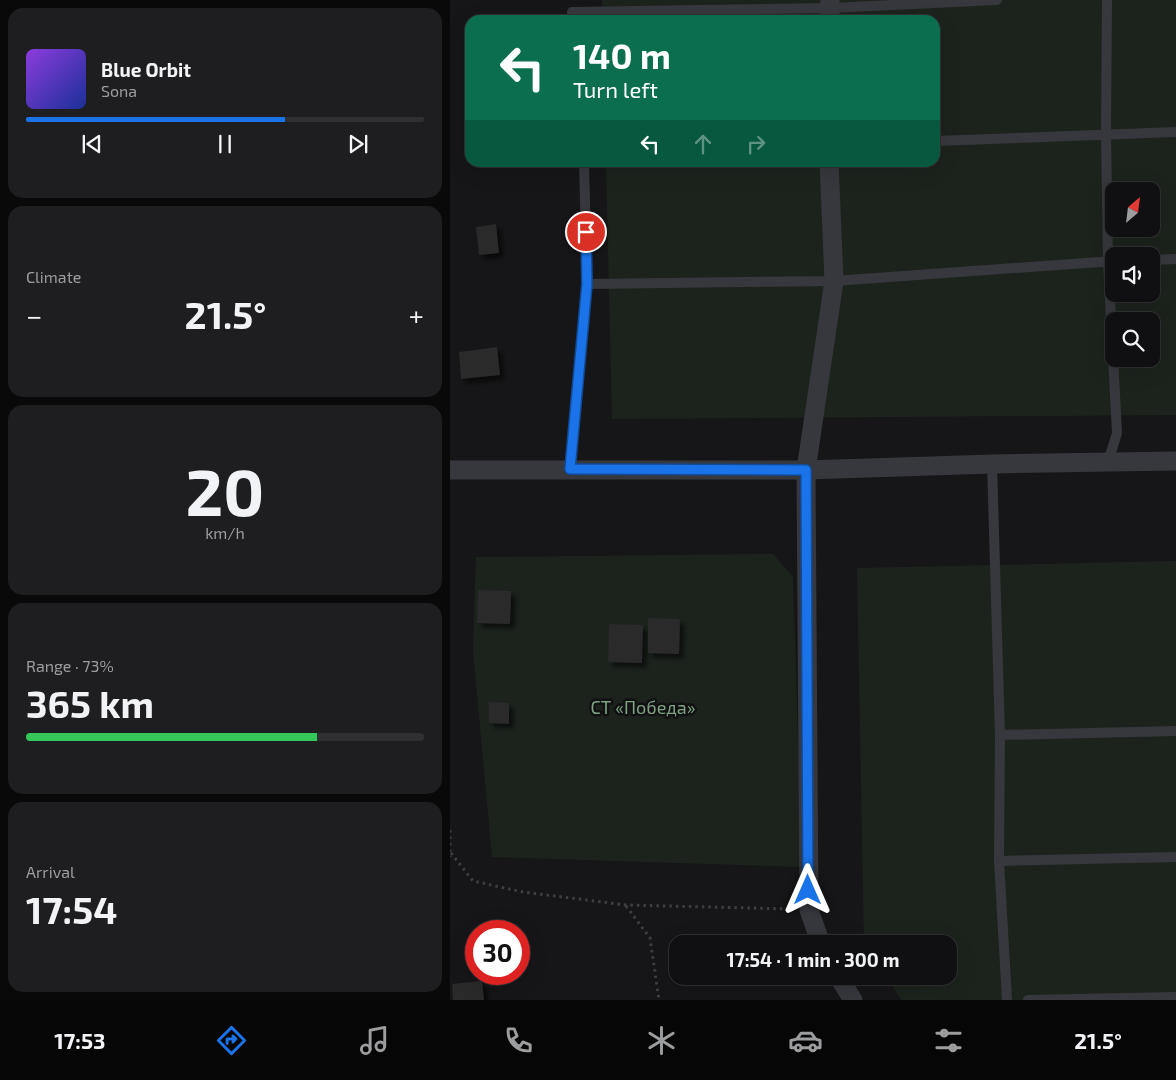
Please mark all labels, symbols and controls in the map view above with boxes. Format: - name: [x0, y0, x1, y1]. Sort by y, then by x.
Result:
- text: 140 m: [573, 34, 671, 76]
- icon: left: [490, 35, 555, 100]
- text: Blue Orbit: [101, 58, 191, 81]
- text: Turn left: [573, 76, 658, 102]
- text: Sona: [101, 81, 137, 100]
- icon: previous: [78, 130, 106, 158]
- icon: pause: [211, 130, 239, 158]
- icon: next: [344, 130, 372, 158]
- icon: left: [636, 130, 664, 158]
- icon: ahead: [689, 130, 717, 158]
- icon: right: [742, 130, 770, 158]
- north arrow: [1105, 182, 1160, 238]
- map controls: [1105, 182, 1160, 367]
- pin: [565, 211, 607, 253]
- icon: arrive: [572, 218, 600, 246]
- button: sound: [1105, 247, 1160, 302]
- text: Climate: [26, 267, 81, 286]
- text: 21.5°: [185, 291, 266, 337]
- text: −: [26, 298, 42, 332]
- text: +: [409, 298, 424, 332]
- button: search: [1105, 312, 1160, 367]
- text: 20: [186, 451, 264, 529]
- text: km/h: [205, 523, 245, 542]
- text: Range · 73%: [26, 656, 114, 675]
- text: 365 km: [26, 680, 154, 726]
- park label: СТ «Победа»: [591, 696, 695, 718]
- text: Arrival: [26, 862, 75, 881]
- position arrow: [781, 863, 833, 915]
- text: 17:54: [26, 886, 117, 932]
- speed limit sign: 30: [465, 920, 530, 985]
- text: 17:54 · 1 min · 300 m: [727, 948, 899, 971]
- icon: directions: [214, 1023, 249, 1058]
- icon: music: [357, 1023, 392, 1058]
- icon: phone: [501, 1023, 536, 1058]
- icon: climate: [644, 1023, 679, 1058]
- icon: car: [788, 1023, 823, 1058]
- icon: filters: [931, 1023, 966, 1058]
- text: 17:53: [54, 1027, 106, 1053]
- text: 21.5°: [1074, 1027, 1122, 1053]

